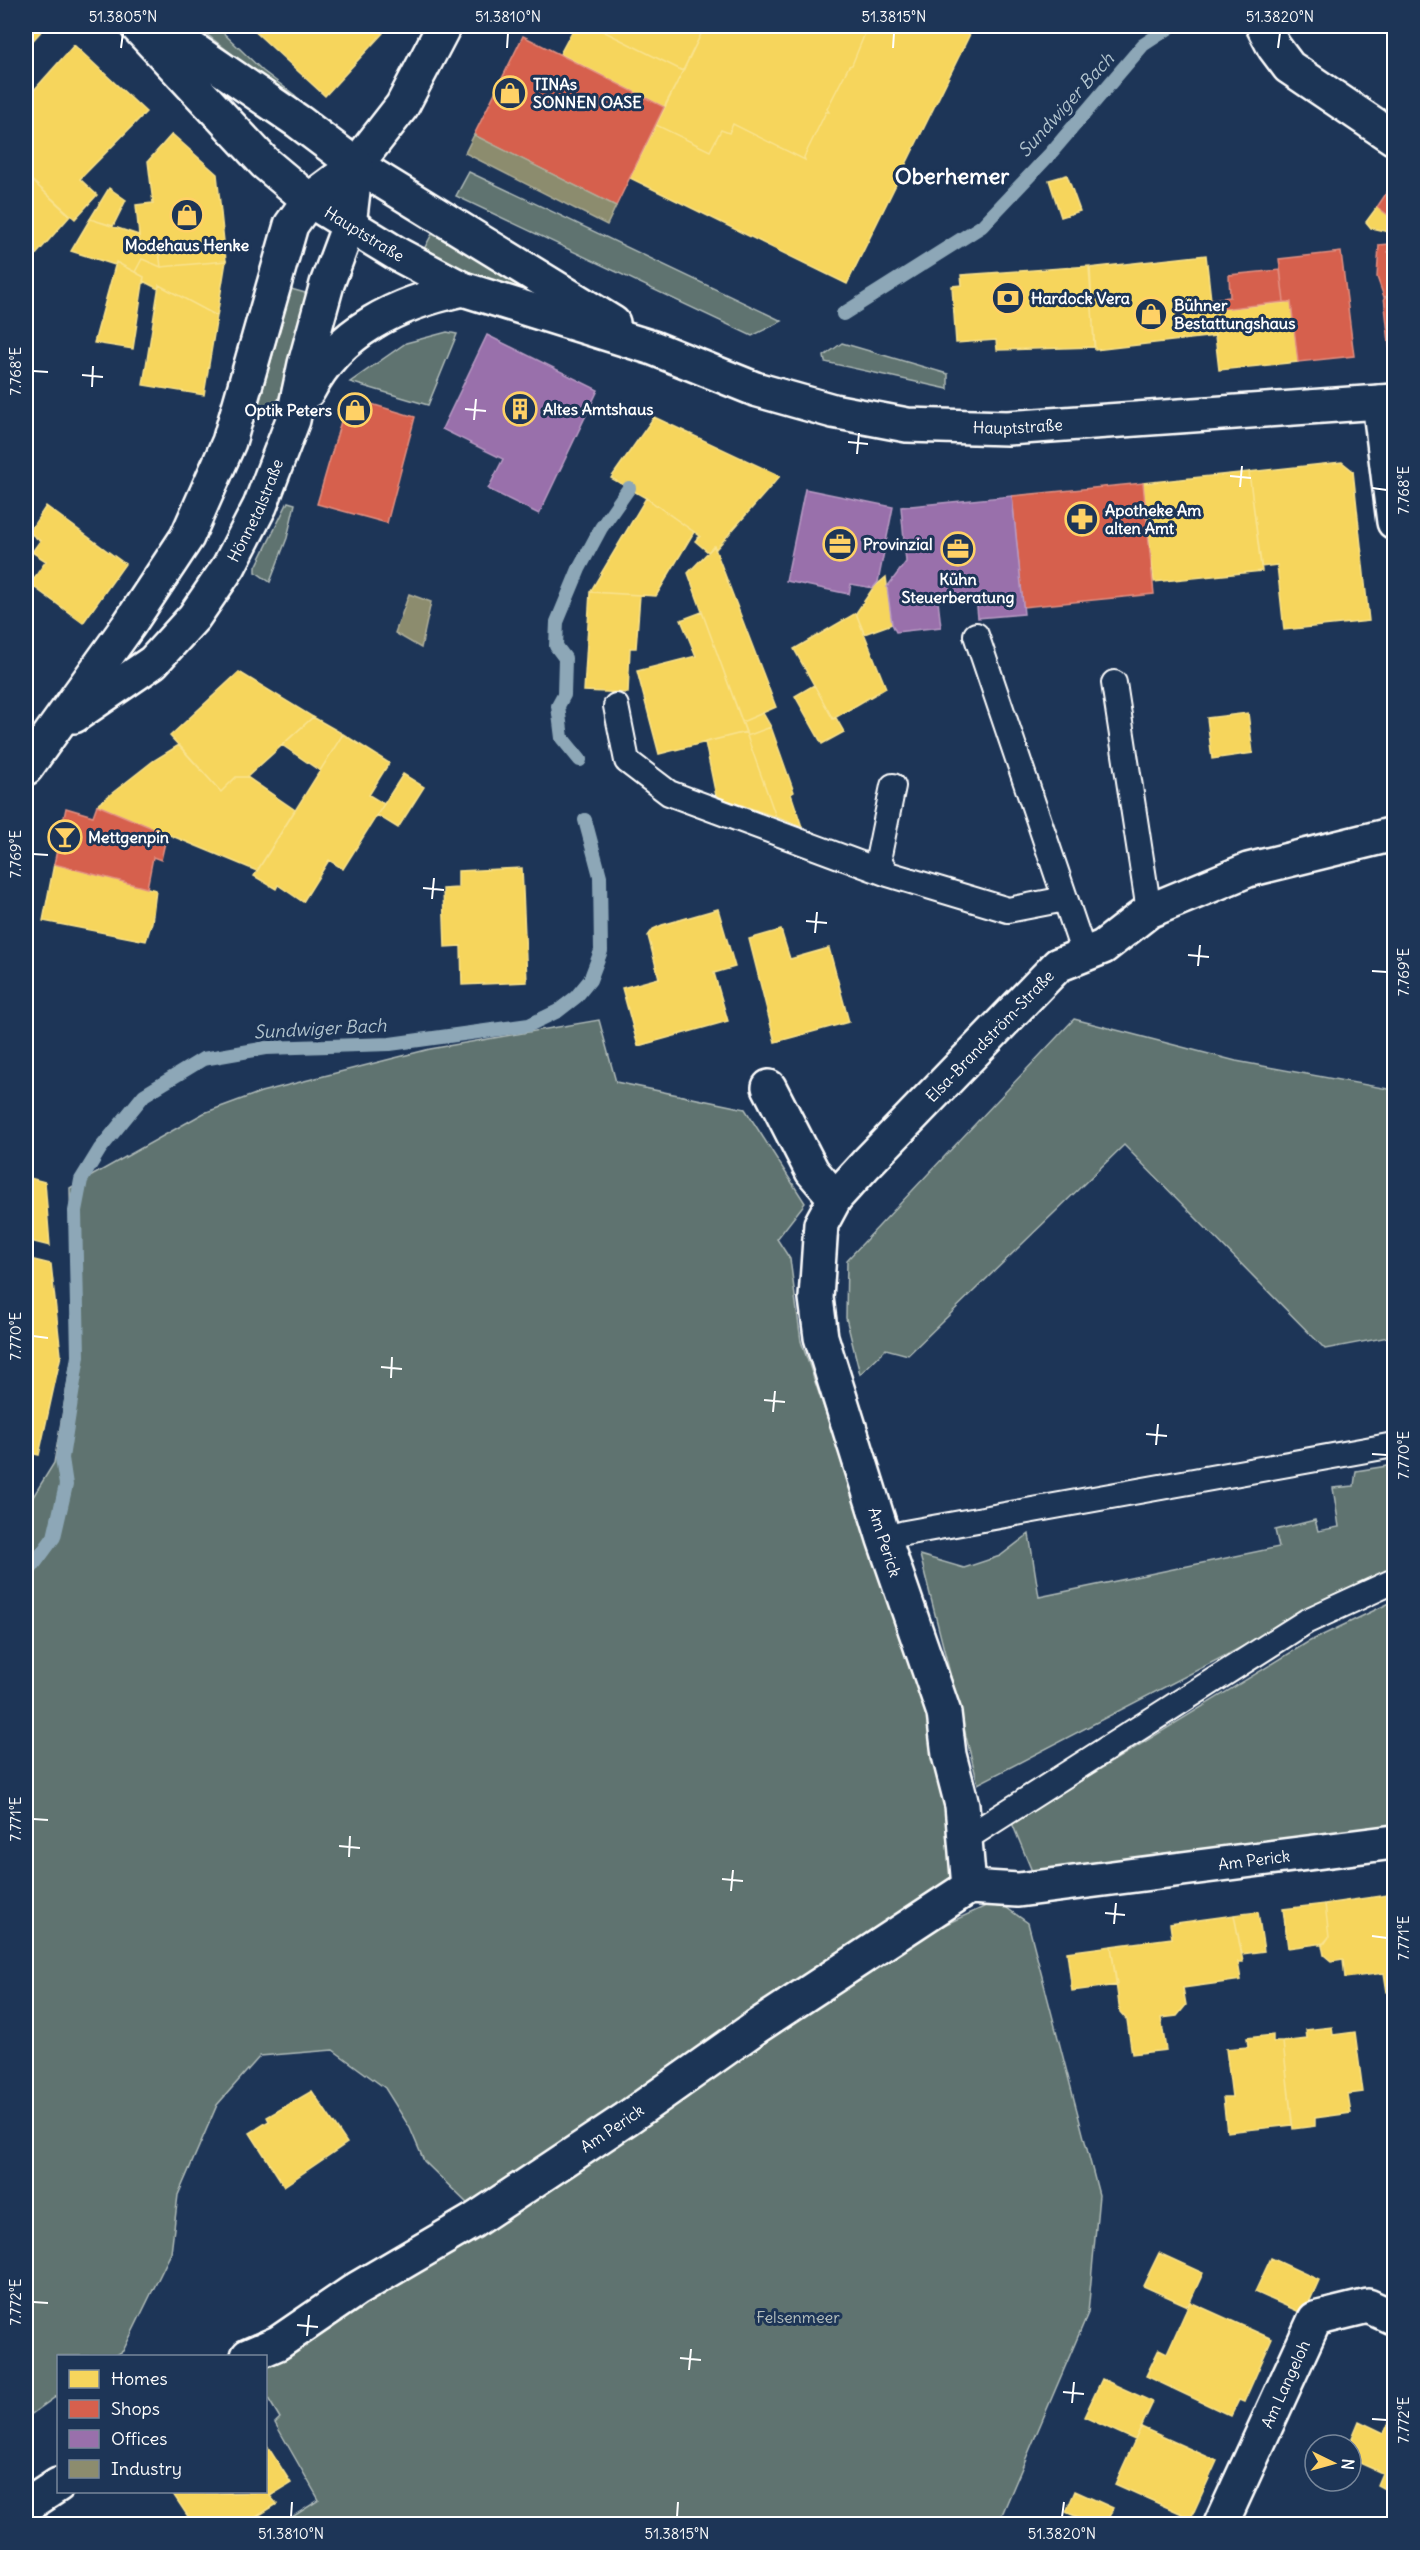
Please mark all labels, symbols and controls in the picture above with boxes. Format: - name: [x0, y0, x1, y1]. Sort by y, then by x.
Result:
- text: 51.3805°N: [89, 7, 157, 26]
- text: 51.3810°N: [475, 7, 541, 26]
- text: 51.3815°N: [862, 7, 926, 26]
- text: 51.3820°N: [1246, 7, 1314, 26]
- water label: Sundwiger Bach: [1013, 47, 1119, 162]
- place label: TINAs SONNEN OASE: [533, 74, 642, 112]
- shop icon: TINAs SONNEN OASE: [492, 75, 528, 111]
- district label: Oberhemer: [895, 162, 1010, 190]
- shop icon: Modehaus Henke: [169, 197, 205, 233]
- street label: Hauptstraße: [321, 202, 408, 266]
- place label: Modehaus Henke: [125, 235, 250, 255]
- bank icon: Hardock Vera: [990, 280, 1026, 316]
- place label: Hardock Vera: [1031, 288, 1130, 308]
- place label: Bühner Bestattungshaus: [1174, 295, 1295, 334]
- shop icon: Bühner Bestattungshaus: [1133, 296, 1169, 332]
- text: 7.768°E: [6, 346, 25, 395]
- building icon: Altes Amtshaus: [502, 391, 538, 427]
- shop icon: Optik Peters: [337, 392, 373, 428]
- place label: Altes Amtshaus: [543, 399, 654, 419]
- place label: Optik Peters: [244, 400, 332, 421]
- street label: Hauptstraße: [973, 414, 1063, 438]
- street label: Hönnetalstraße: [223, 456, 287, 565]
- text: 7.768°E: [1394, 465, 1413, 514]
- place label: Apotheke Am alten Amt: [1105, 500, 1201, 538]
- pharmacy icon: Apotheke Am alten Amt: [1064, 501, 1100, 537]
- office icon: Provinzial: [822, 526, 858, 562]
- office icon: Kühn Steuerberatung: [940, 531, 976, 567]
- place label: Provinzial: [863, 534, 933, 554]
- place label: Kühn Steuerberatung: [902, 569, 1014, 608]
- bar icon: Mettgenpin: [47, 819, 83, 855]
- place label: Mettgenpin: [88, 827, 169, 848]
- text: 7.769°E: [6, 829, 25, 878]
- text: 7.769°E: [1394, 947, 1413, 996]
- street label: Elsa-Brandström-Straße: [921, 966, 1058, 1106]
- water label: Sundwiger Bach: [253, 1014, 387, 1043]
- text: 7.770°E: [6, 1311, 25, 1360]
- text: 7.770°E: [1394, 1430, 1413, 1479]
- street label: Am Perick: [864, 1505, 906, 1579]
- text: 7.771°E: [6, 1796, 25, 1841]
- street label: Am Perick: [1217, 1845, 1291, 1874]
- text: 7.771°E: [1394, 1915, 1413, 1960]
- street label: Am Perick: [576, 2100, 648, 2157]
- text: 7.772°E: [6, 2278, 25, 2326]
- park label: Felsenmeer: [756, 2307, 840, 2327]
- street label: Am Langeloh: [1256, 2337, 1314, 2431]
- legend: [57, 2355, 267, 2493]
- text: Homes: [111, 2367, 168, 2390]
- text: 7.772°E: [1394, 2396, 1413, 2444]
- text: Shops: [111, 2397, 160, 2420]
- text: Offices: [111, 2427, 167, 2450]
- north arrow: [1303, 2433, 1363, 2493]
- text: Industry: [111, 2457, 182, 2480]
- text: N: [1337, 2458, 1358, 2471]
- text: 51.3810°N: [258, 2524, 324, 2543]
- text: 51.3815°N: [645, 2524, 709, 2543]
- text: 51.3820°N: [1028, 2524, 1096, 2543]

